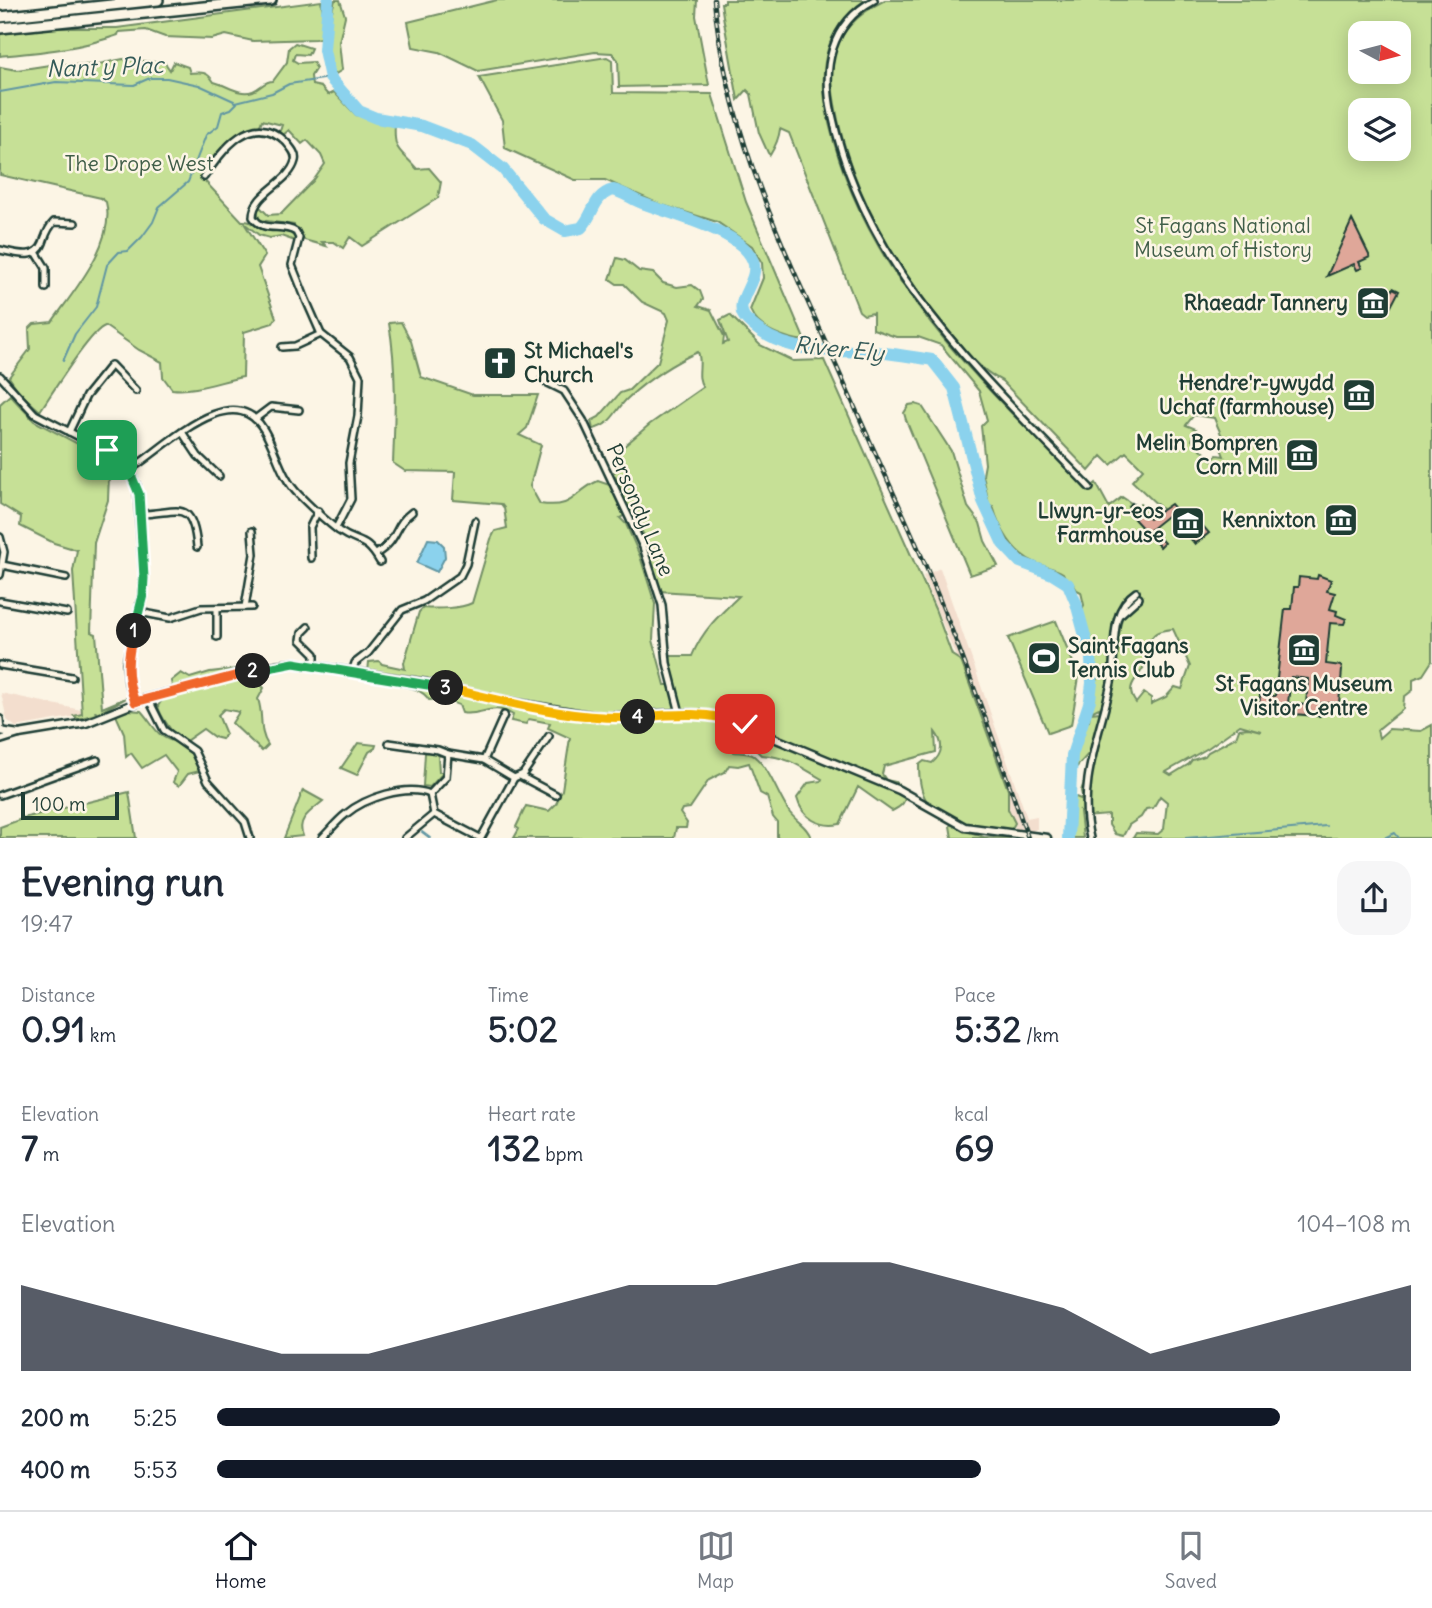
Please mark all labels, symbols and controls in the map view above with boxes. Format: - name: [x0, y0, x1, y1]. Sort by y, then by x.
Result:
- north arrow: [1348, 21, 1410, 84]
- map controls: [1348, 21, 1411, 161]
- water label: Nant y Plac: [46, 50, 166, 83]
- button: layers: [1348, 98, 1411, 161]
- park label: The Drope West: [64, 150, 214, 177]
- park label: St Fagans National Museum of History: [1134, 212, 1312, 263]
- museum icon: Rhaeadr Tannery: [1354, 284, 1392, 322]
- place label: Rhaeadr Tannery: [1184, 289, 1348, 316]
- water label: River Ely: [793, 329, 887, 368]
- place label: St Michael's Church: [524, 337, 634, 388]
- church icon: St Michael's Church: [481, 344, 519, 382]
- place label: Hendre'r-ywydd Uchaf (farmhouse): [1159, 369, 1335, 420]
- museum icon: Hendre'r-ywydd Uchaf (farmhouse): [1340, 376, 1378, 414]
- pin: [77, 420, 137, 480]
- place label: Melin Bompren Corn Mill: [1136, 429, 1278, 480]
- icon: arrive: [88, 431, 126, 469]
- museum icon: Melin Bompren Corn Mill: [1283, 436, 1321, 474]
- street label: Persondy Lane: [600, 440, 680, 580]
- place label: Llwyn-yr-eos Farmhouse: [1038, 497, 1164, 548]
- museum icon: Kennixton: [1322, 501, 1360, 539]
- museum icon: Llwyn-yr-eos Farmhouse: [1169, 504, 1207, 542]
- place label: Kennixton: [1222, 506, 1316, 533]
- pin: 1: [116, 614, 152, 648]
- text: 1: [130, 618, 137, 642]
- museum icon: St Fagans Museum Visitor Centre: [1285, 631, 1323, 669]
- place label: Saint Fagans Tennis Club: [1068, 632, 1189, 683]
- sports icon: Saint Fagans Tennis Club: [1025, 639, 1063, 677]
- pin: 2: [236, 654, 270, 688]
- text: 2: [247, 658, 258, 682]
- pin: 3: [428, 670, 464, 706]
- place label: St Fagans Museum Visitor Centre: [1215, 670, 1393, 721]
- text: 3: [440, 675, 451, 699]
- pin: [715, 694, 775, 754]
- pin: 4: [620, 700, 656, 734]
- text: 4: [632, 704, 643, 728]
- icon: check: [726, 705, 764, 743]
- scale bar: [21, 789, 119, 821]
- text: 100 m: [32, 792, 86, 816]
- text: Evening run: [21, 859, 224, 906]
- button: share: [1337, 861, 1411, 935]
- text: 19:47: [21, 909, 73, 938]
- text: Distance: [21, 983, 95, 1007]
- text: Time: [488, 983, 529, 1007]
- text: Pace: [954, 983, 996, 1007]
- text: 0.91: [21, 1007, 85, 1051]
- text: 5:02: [488, 1007, 558, 1051]
- text: 5:32: [954, 1007, 1021, 1051]
- text: km: [85, 1023, 116, 1047]
- text: /km: [1021, 1023, 1059, 1047]
- text: Elevation: [21, 1102, 99, 1126]
- text: Heart rate: [488, 1102, 576, 1126]
- text: kcal: [954, 1102, 989, 1126]
- text: 7: [21, 1126, 38, 1170]
- text: 132: [488, 1126, 541, 1170]
- text: 69: [954, 1126, 995, 1170]
- text: m: [38, 1142, 59, 1166]
- text: bpm: [541, 1142, 583, 1166]
- text: Elevation: [21, 1209, 115, 1238]
- text: 104–108 m: [1297, 1209, 1411, 1238]
- text: 200 m: [21, 1403, 90, 1432]
- text: 5:25: [133, 1403, 177, 1432]
- text: 400 m: [21, 1455, 90, 1484]
- text: 5:53: [133, 1455, 178, 1484]
- tab: Home: [215, 1527, 266, 1593]
- tab: Map: [697, 1527, 735, 1593]
- tab: Saved: [1165, 1527, 1217, 1593]

